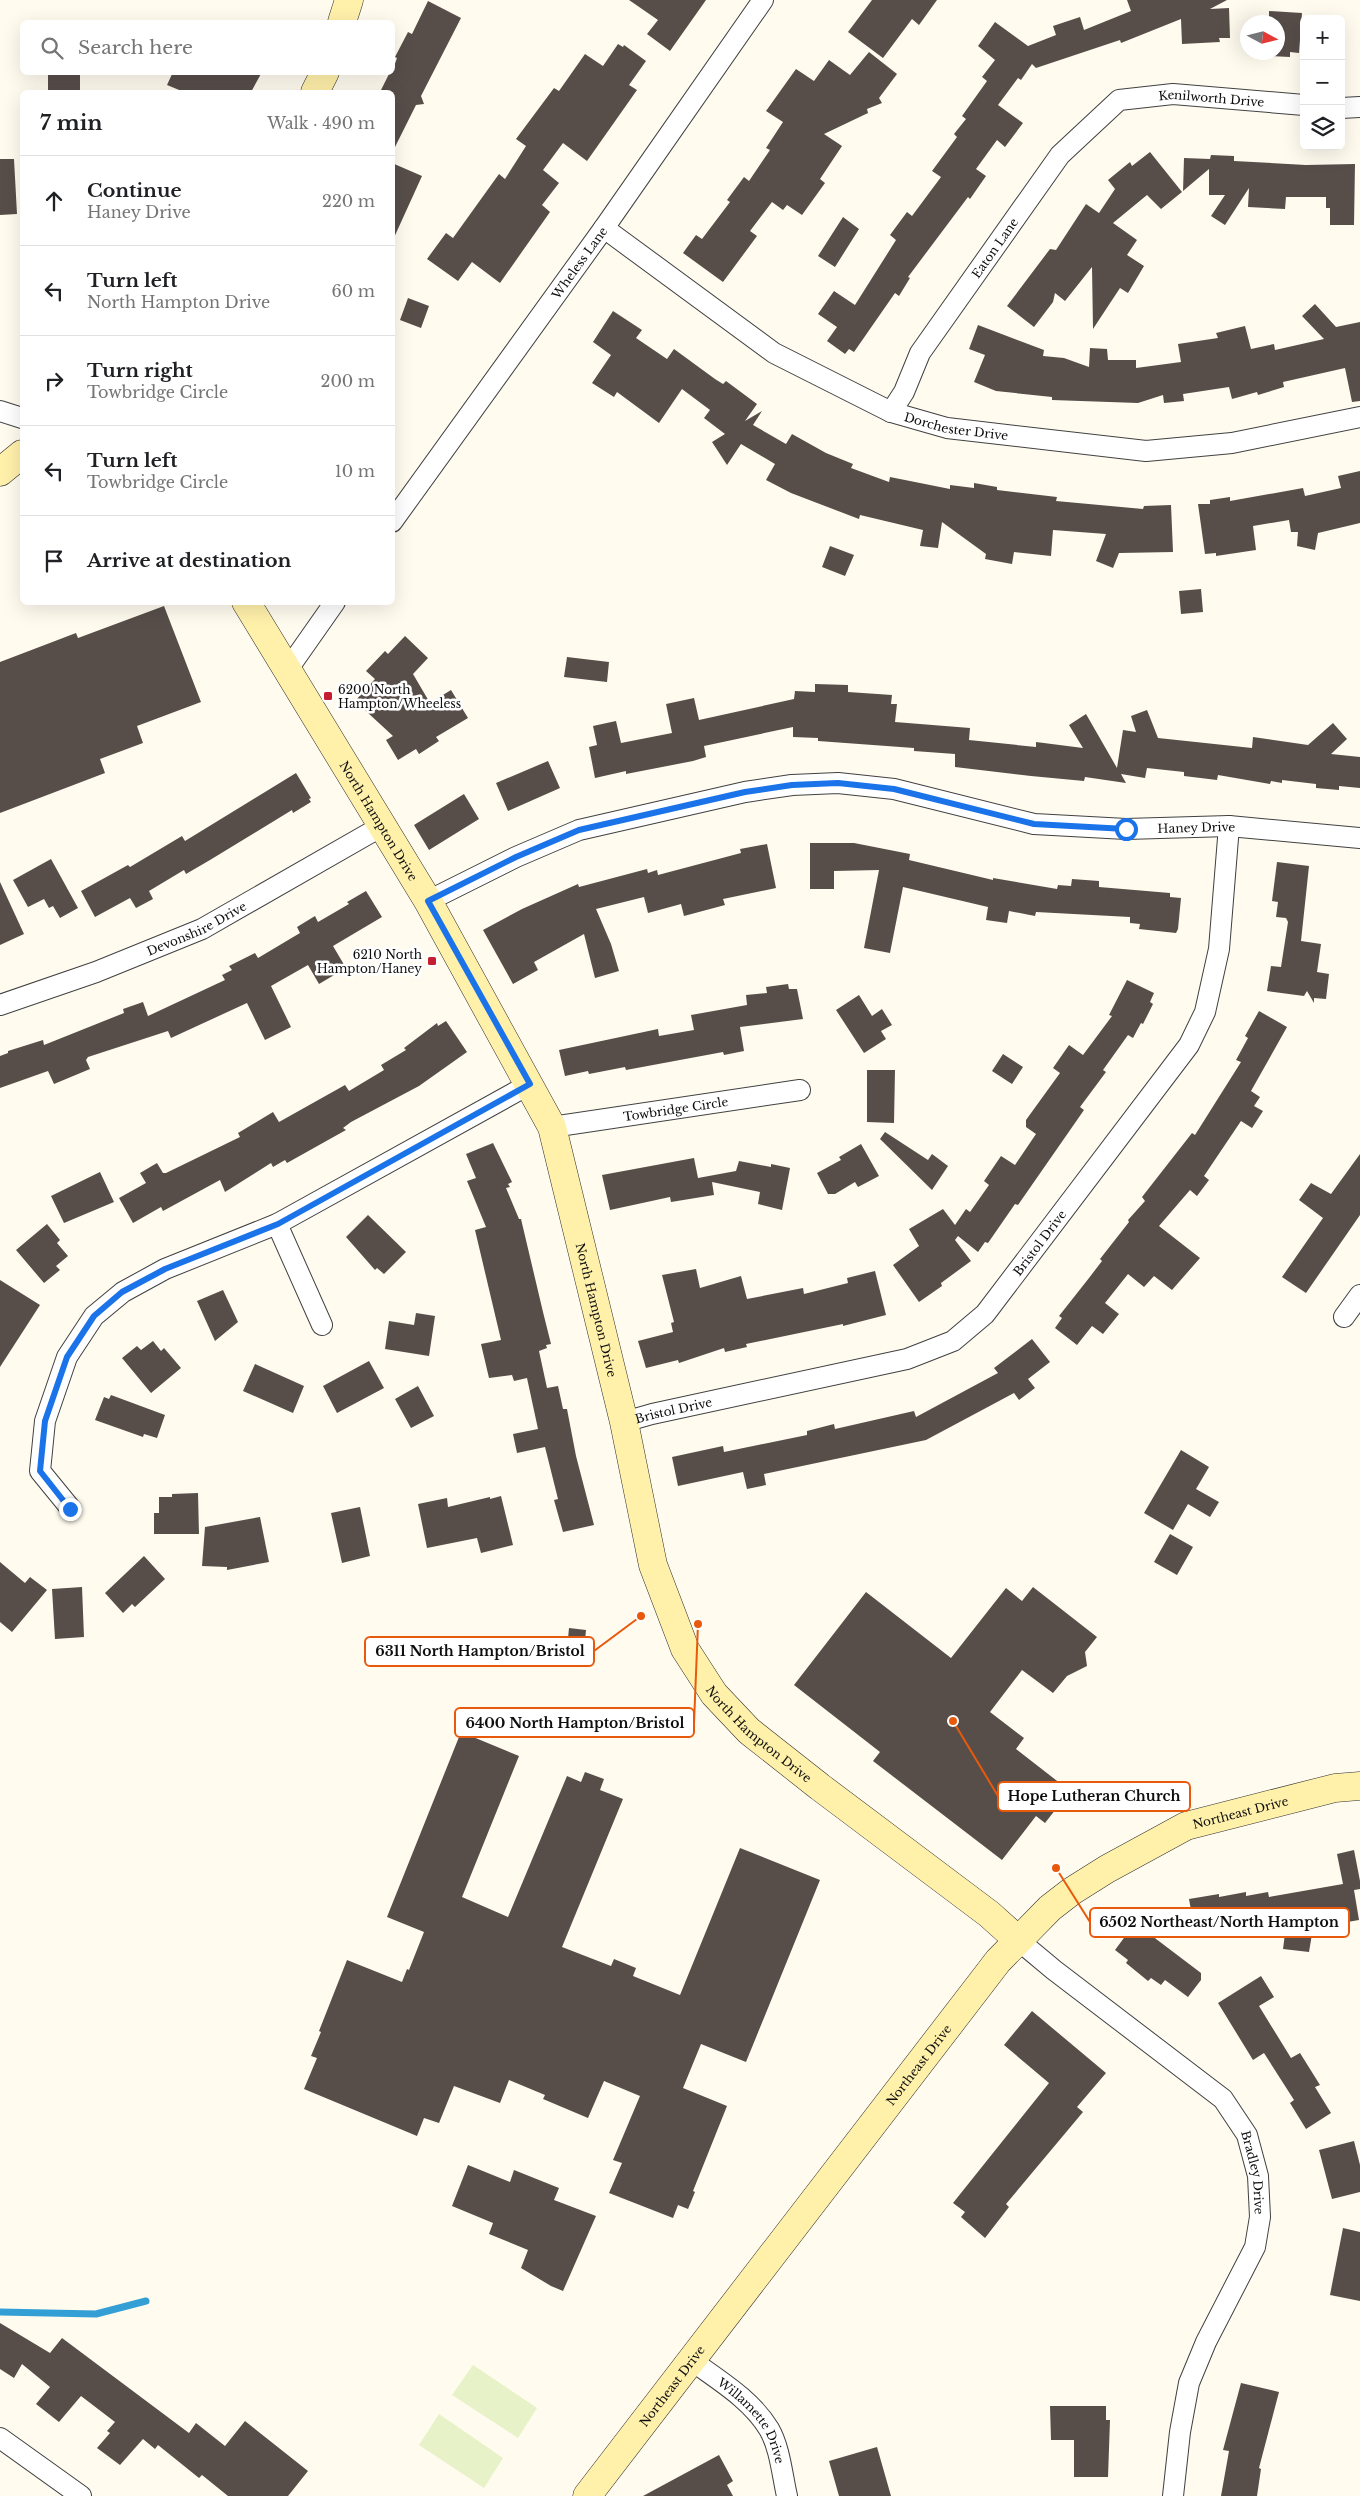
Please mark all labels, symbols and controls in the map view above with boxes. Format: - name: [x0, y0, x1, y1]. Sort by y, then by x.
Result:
- north arrow: [1240, 15, 1285, 60]
- map controls: [1300, 15, 1345, 150]
- button: +: [1300, 15, 1345, 60]
- search box: [20, 20, 395, 75]
- icon: search: [38, 34, 66, 62]
- text: Search here: [78, 36, 193, 59]
- button: −: [1300, 60, 1345, 105]
- street label: Kenilworth Drive: [1158, 86, 1265, 109]
- button: layers: [1300, 105, 1345, 150]
- text: 7 min: [40, 110, 103, 136]
- text: Walk · 490 m: [267, 113, 375, 133]
- text: Continue: [87, 179, 182, 202]
- icon: ahead: [40, 187, 68, 215]
- text: 220 m: [322, 191, 375, 211]
- text: Haney Drive: [87, 202, 191, 222]
- street label: Eaton Lane: [968, 215, 1021, 281]
- street label: Wheless Lane: [548, 223, 610, 302]
- text: Turn left: [87, 269, 178, 292]
- icon: left: [40, 277, 68, 305]
- text: 60 m: [332, 281, 375, 301]
- text: North Hampton Drive: [87, 292, 270, 312]
- text: Turn right: [87, 359, 193, 382]
- icon: right: [40, 367, 68, 395]
- text: 200 m: [321, 371, 375, 391]
- text: Towbridge Circle: [87, 382, 228, 402]
- street label: Dorchester Drive: [902, 409, 1009, 443]
- text: Turn left: [87, 449, 178, 472]
- icon: left: [40, 457, 68, 485]
- text: 10 m: [335, 461, 375, 481]
- text: Towbridge Circle: [87, 472, 228, 492]
- icon: arrive: [40, 547, 68, 575]
- text: Arrive at destination: [87, 549, 291, 572]
- place label: 6200 North Hampton/Wheeless: [338, 682, 461, 711]
- marker: 6200 North Hampton/Wheeless: [322, 690, 334, 702]
- street label: North Hampton Drive: [337, 758, 421, 883]
- route start: [1115, 818, 1138, 841]
- street label: Haney Drive: [1157, 818, 1236, 836]
- street label: Devonshire Drive: [144, 898, 249, 958]
- place label: 6210 North Hampton/Haney: [317, 947, 422, 976]
- marker: 6210 North Hampton/Haney: [426, 955, 438, 967]
- street label: Towbridge Circle: [622, 1093, 729, 1124]
- street label: Bristol Drive: [1010, 1207, 1069, 1278]
- street label: North Hampton Drive: [573, 1241, 620, 1379]
- street label: Bristol Drive: [633, 1394, 713, 1426]
- route end: [59, 1498, 82, 1521]
- callout: 6311 North Hampton/Bristol: [365, 1637, 594, 1666]
- text: 6311 North Hampton/Bristol: [375, 1642, 585, 1660]
- street label: North Hampton Drive: [703, 1683, 815, 1785]
- callout: 6400 North Hampton/Bristol: [455, 1708, 694, 1737]
- text: 6400 North Hampton/Bristol: [466, 1714, 684, 1732]
- callout: Hope Lutheran Church: [998, 1782, 1190, 1811]
- text: Hope Lutheran Church: [1008, 1787, 1180, 1805]
- street label: Northeast Drive: [1191, 1793, 1290, 1832]
- callout: 6502 Northeast/North Hampton: [1090, 1908, 1349, 1937]
- text: 6502 Northeast/North Hampton: [1099, 1913, 1339, 1931]
- street label: Northeast Drive: [883, 2021, 954, 2108]
- street label: Bradley Drive: [1239, 2129, 1267, 2215]
- street label: Northeast Drive: [636, 2342, 708, 2429]
- street label: Willamette Drive: [714, 2374, 788, 2465]

